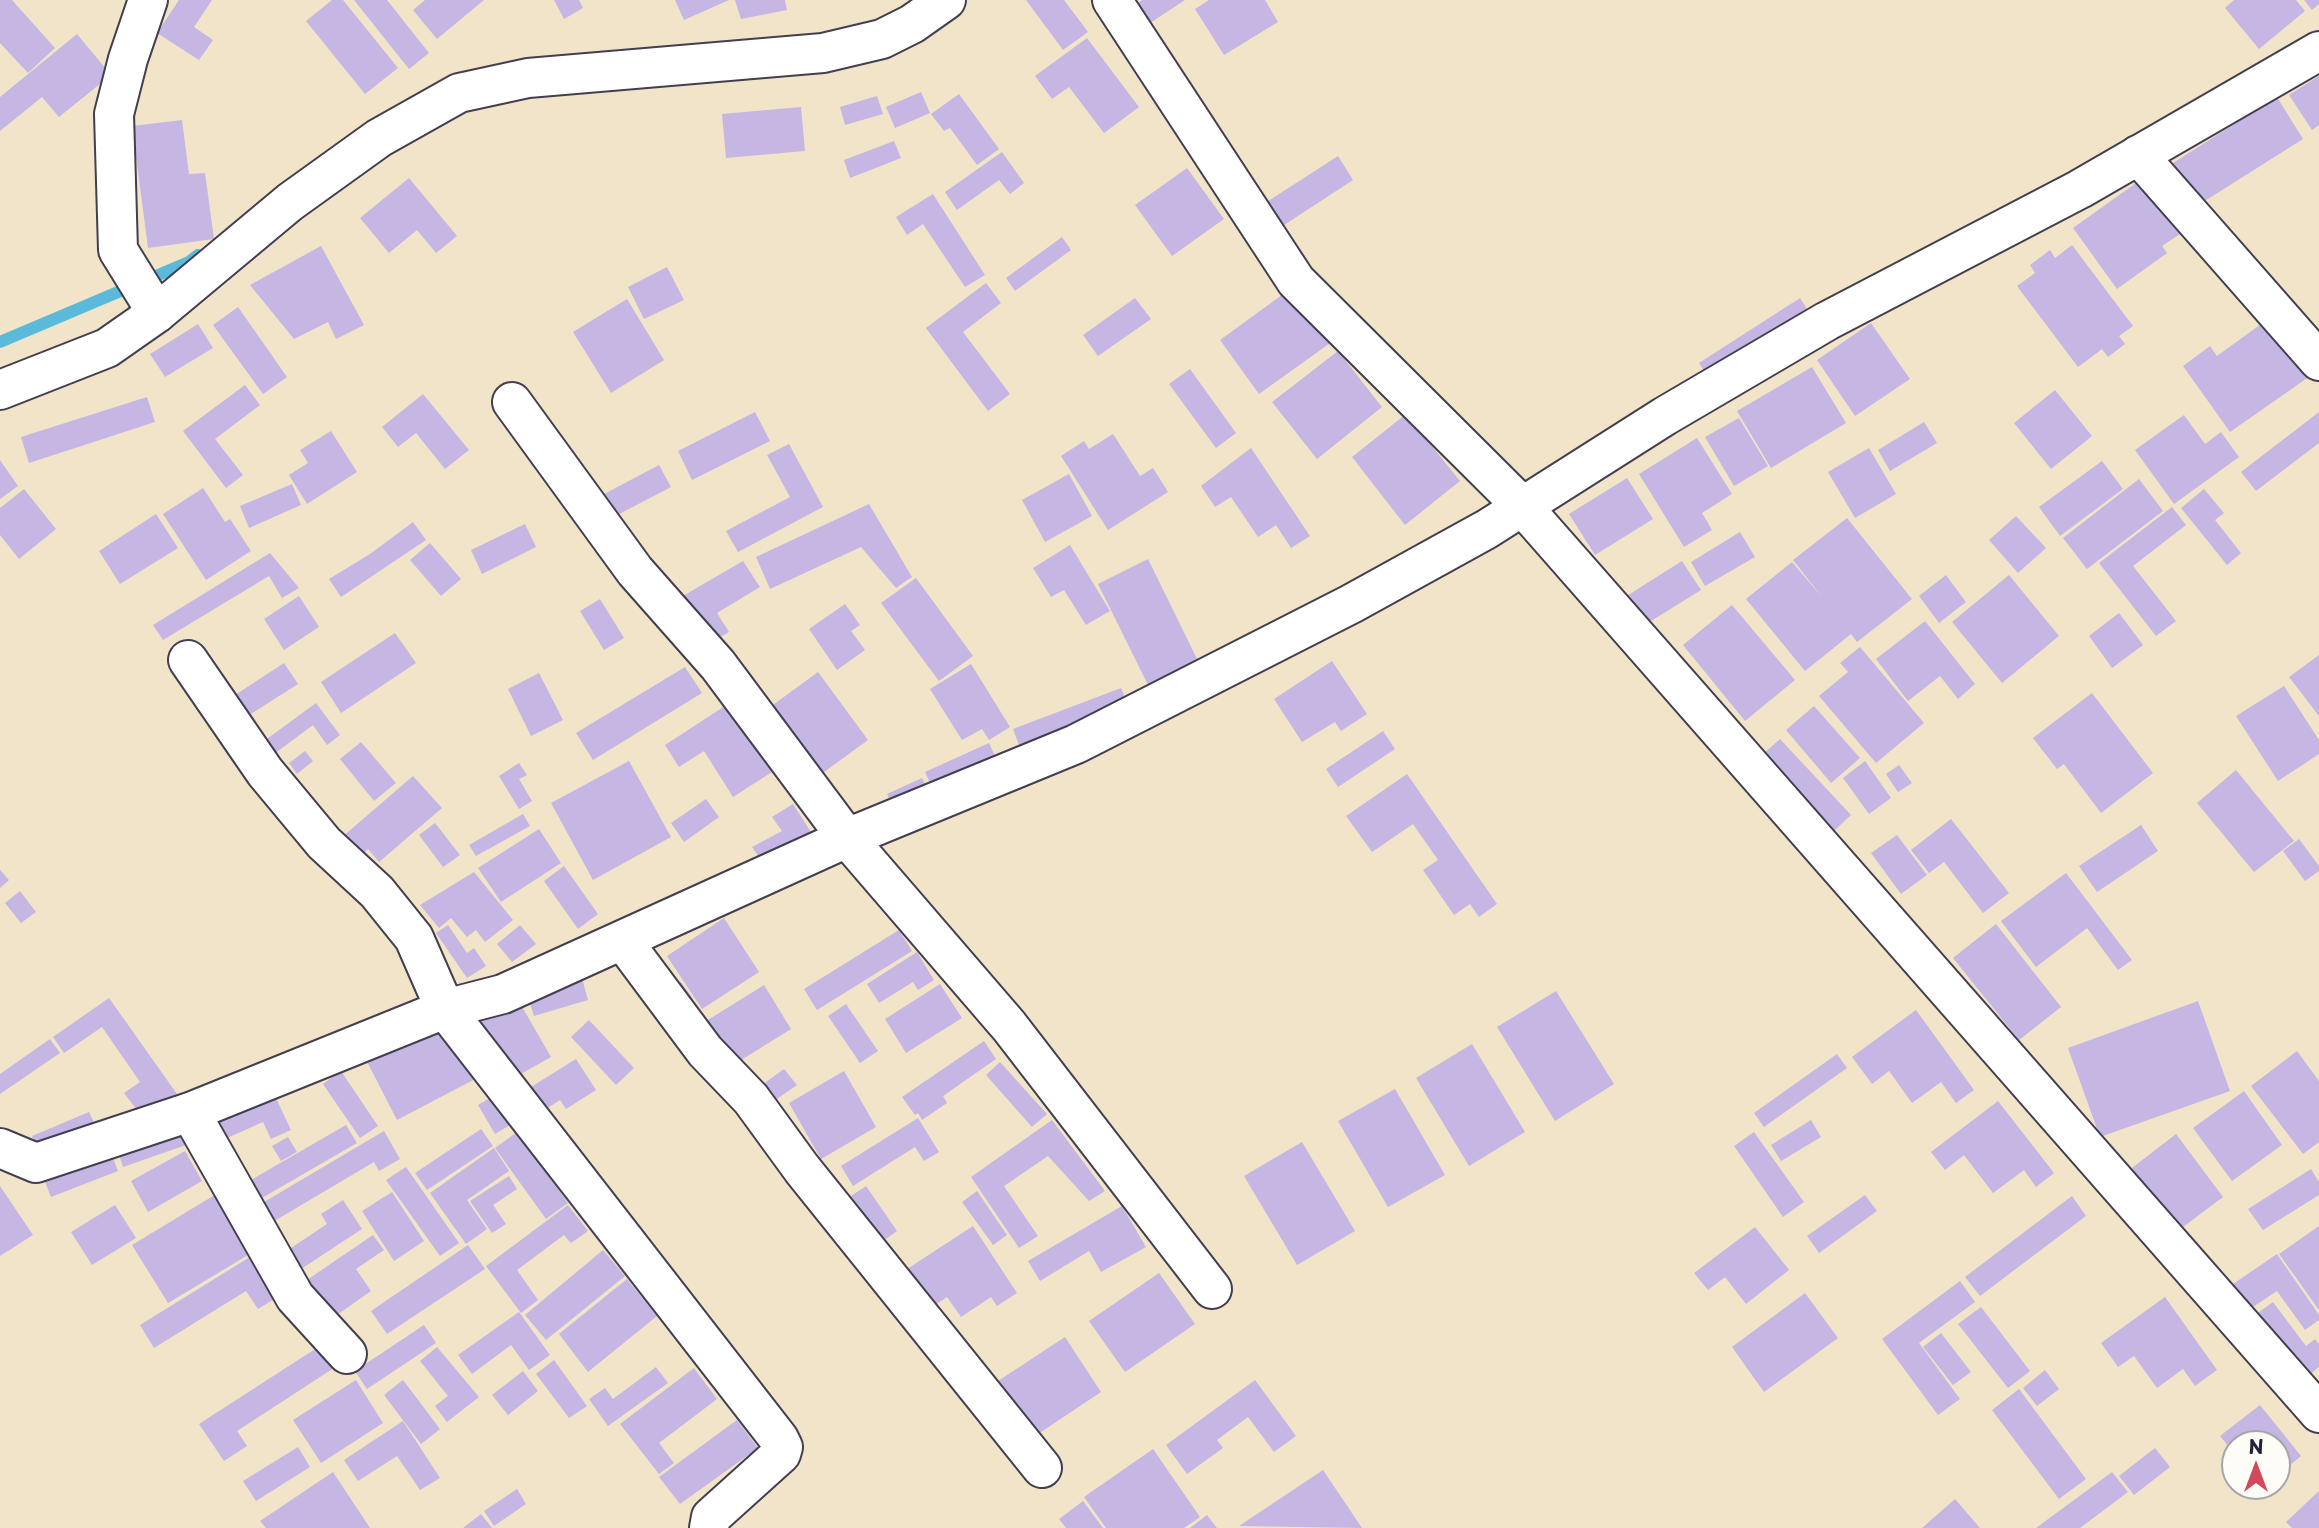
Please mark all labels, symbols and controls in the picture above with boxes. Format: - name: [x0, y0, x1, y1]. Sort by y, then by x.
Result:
- north arrow: [2221, 1430, 2291, 1500]
- text: N: [2248, 1432, 2264, 1460]

